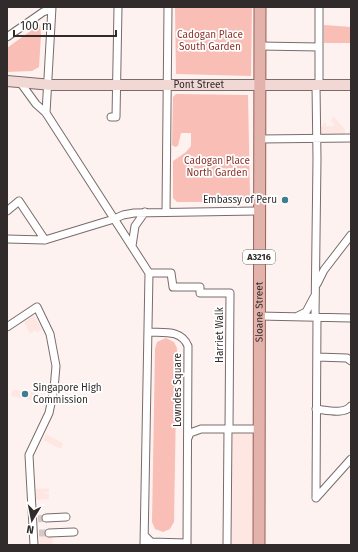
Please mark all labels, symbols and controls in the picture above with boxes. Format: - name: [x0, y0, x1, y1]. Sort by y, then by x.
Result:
- scale bar: [14, 12, 116, 38]
- text: 100 m: [20, 19, 52, 33]
- park label: Cadogan Place South Garden: [177, 29, 243, 53]
- street label: Pont Street: [173, 79, 225, 91]
- park label: Cadogan Place North Garden: [184, 155, 250, 179]
- place label: Embassy of Peru: [203, 194, 277, 206]
- marker: Embassy of Peru: [280, 195, 290, 205]
- road number: A3216: [243, 250, 275, 264]
- street label: Sloane Street: [253, 281, 265, 342]
- street label: Harriet Walk: [214, 306, 226, 363]
- street label: Lowndes Square: [172, 353, 184, 427]
- place label: Singapore High Commission: [33, 382, 102, 406]
- marker: Singapore High Commission: [20, 389, 30, 399]
- north arrow: [12, 500, 52, 540]
- text: N: [26, 522, 35, 536]

